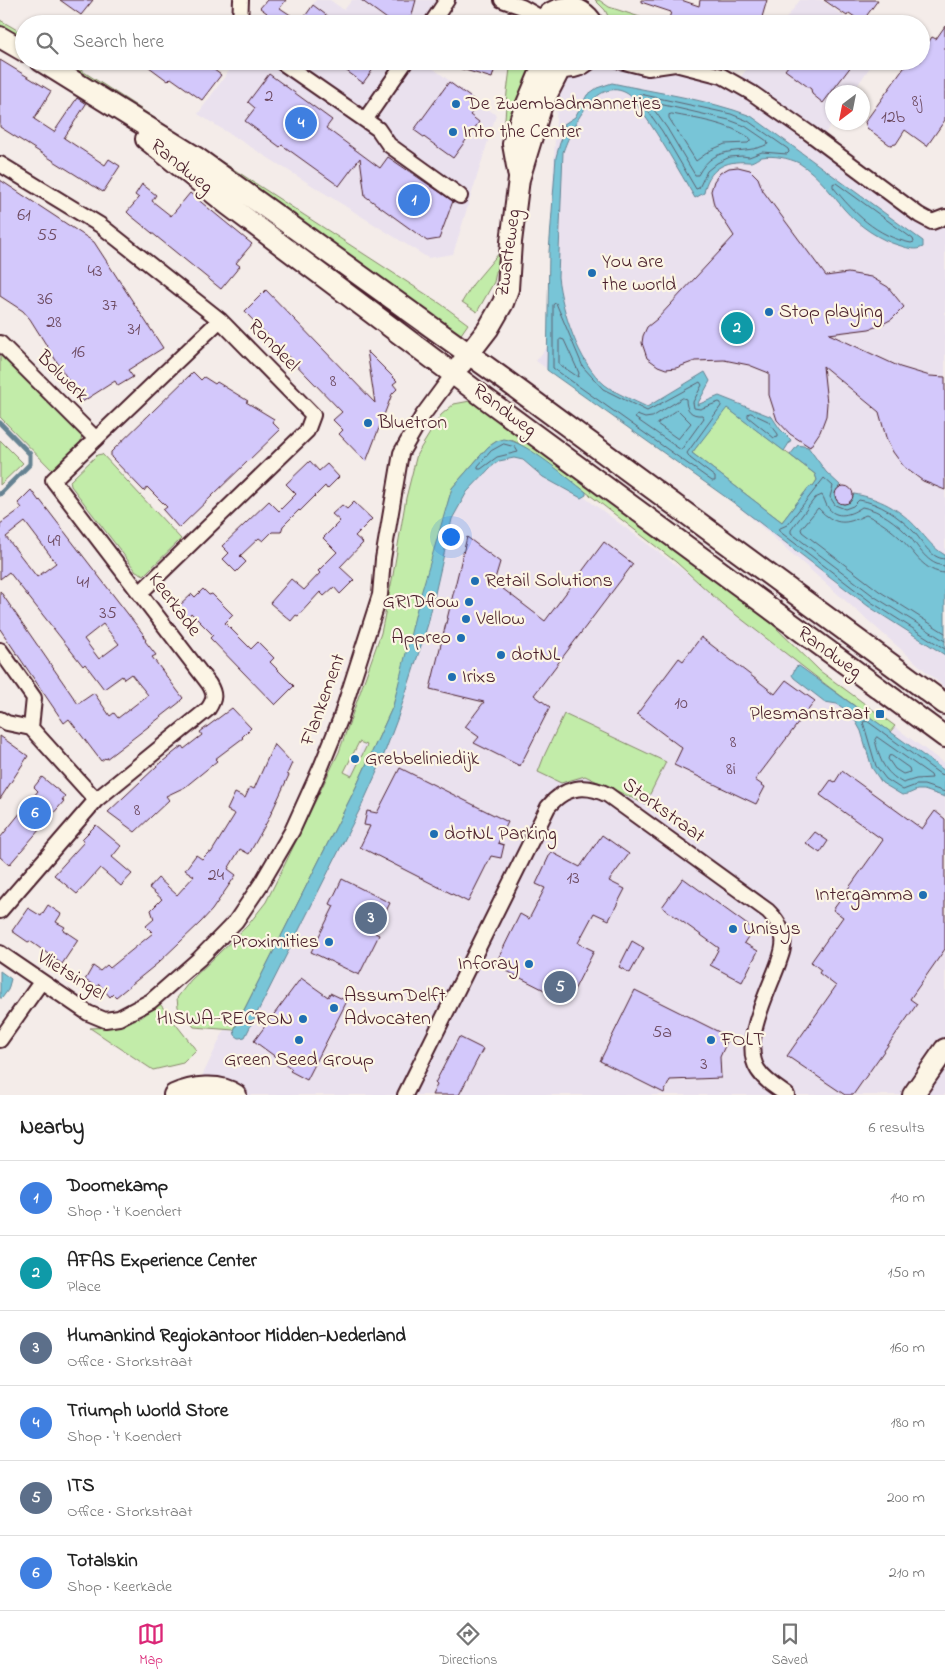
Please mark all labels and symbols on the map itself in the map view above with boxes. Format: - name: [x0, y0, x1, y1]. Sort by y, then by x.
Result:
- house number: 2: [265, 84, 274, 110]
- north arrow: [825, 85, 870, 130]
- house number: 8j: [912, 89, 923, 115]
- place label: De Zwembadmannetjes: [465, 90, 661, 119]
- marker: De Zwembadmannetjes: [450, 98, 462, 110]
- pin: 4: [285, 104, 317, 142]
- house number: 12b: [881, 105, 906, 131]
- place label: Into the Center: [463, 118, 582, 147]
- marker: Into the Center: [447, 126, 459, 138]
- street label: Randweg: [142, 132, 219, 202]
- pin: 1: [398, 181, 430, 219]
- house number: 61: [17, 203, 31, 229]
- street label: Zwarteweg: [489, 207, 530, 299]
- house number: 55: [37, 223, 57, 249]
- place label: You are the world: [602, 248, 676, 300]
- house number: 43: [88, 259, 102, 285]
- marker: You are the world: [586, 267, 598, 279]
- house number: 36: [37, 287, 53, 313]
- house number: 37: [103, 293, 118, 319]
- place label: Stop playing: [779, 298, 883, 328]
- marker: Stop playing: [763, 306, 775, 318]
- pin: 2: [721, 309, 753, 347]
- house number: 28: [46, 310, 62, 336]
- street label: Rondeel: [240, 313, 306, 379]
- house number: 31: [127, 317, 141, 343]
- house number: 16: [71, 340, 85, 366]
- street label: Bolwerk: [29, 344, 95, 410]
- house number: 8: [330, 369, 337, 395]
- street label: Randweg: [465, 377, 542, 446]
- place label: Bluetron: [377, 409, 447, 438]
- marker: Bluetron: [362, 417, 374, 429]
- your location: [438, 524, 464, 550]
- house number: 49: [48, 529, 61, 555]
- street label: Keerkade: [140, 567, 208, 643]
- place label: Retail Solutions: [485, 567, 613, 596]
- house number: 41: [76, 570, 90, 596]
- marker: Retail Solutions: [469, 575, 481, 587]
- place label: GRIDflow: [382, 588, 459, 617]
- marker: GRIDflow: [463, 596, 475, 608]
- house number: 35: [99, 601, 117, 627]
- place label: Vellow: [475, 605, 525, 634]
- marker: Vellow: [460, 613, 472, 625]
- street label: Randweg: [790, 620, 867, 687]
- place label: Appreo: [391, 624, 451, 653]
- marker: Appreo: [455, 632, 467, 644]
- place label: dotNL: [511, 641, 561, 670]
- marker: dotNL: [495, 649, 507, 661]
- street label: Flankement: [294, 650, 354, 751]
- place label: Irixs: [462, 663, 496, 692]
- marker: Irixs: [446, 671, 458, 683]
- house number: 10: [674, 691, 688, 717]
- place label: Plesmanstraat: [750, 700, 870, 729]
- marker: Plesmanstraat: [874, 708, 886, 720]
- house number: 8: [730, 730, 737, 756]
- place label: Grebbeliniedijk: [365, 745, 479, 774]
- marker: Grebbeliniedijk: [349, 753, 361, 765]
- house number: 8i: [726, 757, 736, 783]
- street label: Storkstraat: [616, 771, 711, 851]
- pin: 6: [19, 794, 51, 832]
- house number: 8: [134, 798, 141, 824]
- place label: dotNL Parking: [444, 820, 557, 850]
- marker: dotNL Parking: [428, 828, 440, 840]
- house number: 24: [208, 863, 225, 889]
- house number: 13: [566, 866, 580, 892]
- place label: Intergamma: [815, 881, 913, 911]
- marker: Intergamma: [917, 889, 929, 901]
- pin: 3: [355, 899, 387, 937]
- place label: Unisys: [743, 915, 801, 944]
- marker: Unisys: [727, 923, 739, 935]
- place label: Proximities: [231, 928, 319, 957]
- marker: Proximities: [323, 936, 335, 948]
- street label: Vlietsingel: [29, 943, 111, 1010]
- place label: Inforay: [458, 950, 519, 979]
- marker: Inforay: [523, 958, 535, 970]
- pin: 5: [544, 968, 576, 1006]
- place label: AssumDelft Advocaten: [344, 982, 446, 1034]
- marker: AssumDelft Advocaten: [328, 1002, 340, 1014]
- place label: HISWA-RECRON: [156, 1005, 293, 1034]
- marker: HISWA-RECRON: [297, 1013, 309, 1025]
- house number: 5a: [652, 1020, 672, 1046]
- place label: FOLT: [720, 1026, 764, 1055]
- marker: Green Seed Group: [293, 1034, 305, 1046]
- marker: FOLT: [705, 1034, 717, 1046]
- place label: Green Seed Group: [224, 1046, 374, 1075]
- house number: 3: [700, 1052, 708, 1078]

